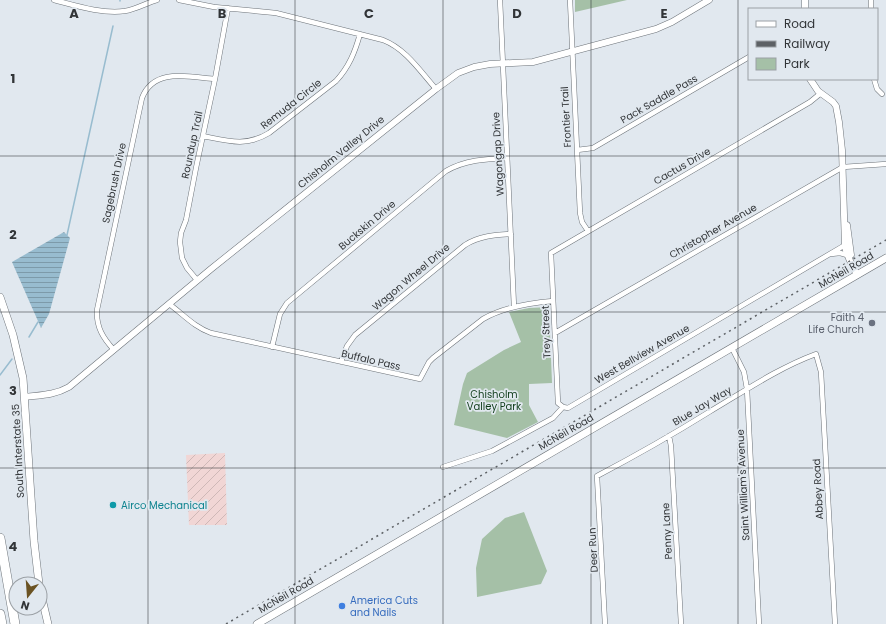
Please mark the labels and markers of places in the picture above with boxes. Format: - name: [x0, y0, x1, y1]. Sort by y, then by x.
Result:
- place label: Faith 4 Life Church: [808, 310, 864, 337]
- marker: Faith 4 Life Church: [867, 318, 877, 328]
- place label: Airco Mechanical: [121, 498, 207, 513]
- marker: Airco Mechanical: [108, 500, 118, 510]
- place label: America Cuts and Nails: [350, 593, 418, 620]
- marker: America Cuts and Nails: [337, 601, 347, 611]

